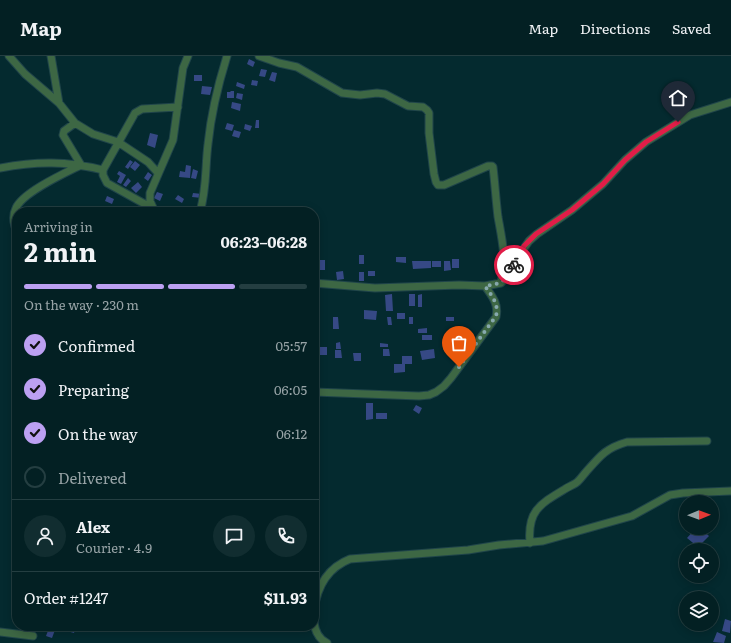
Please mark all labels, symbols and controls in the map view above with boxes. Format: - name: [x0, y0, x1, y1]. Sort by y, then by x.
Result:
- text: Map: [20, 14, 62, 42]
- text: Map: [528, 18, 558, 38]
- text: Directions: [580, 18, 650, 38]
- text: Saved: [672, 18, 711, 38]
- pin: [661, 81, 695, 122]
- icon: home: [667, 87, 689, 109]
- text: Arriving in: [24, 217, 93, 236]
- text: 06:23–06:28: [220, 230, 307, 253]
- text: 2 min: [24, 231, 97, 270]
- courier: [494, 245, 534, 285]
- icon: bike: [503, 254, 525, 276]
- text: On the way · 230 m: [24, 295, 139, 314]
- pin: [442, 326, 476, 367]
- icon: bag: [448, 332, 470, 354]
- icon: check: [24, 334, 46, 356]
- text: Confirmed: [58, 334, 135, 357]
- text: 05:57: [275, 336, 307, 355]
- icon: check: [24, 378, 46, 400]
- text: Preparing: [58, 378, 129, 401]
- text: 06:05: [274, 380, 307, 399]
- icon: check: [24, 422, 46, 444]
- text: On the way: [58, 422, 138, 445]
- text: 06:12: [276, 424, 307, 443]
- text: Delivered: [58, 466, 127, 489]
- north arrow: [679, 495, 719, 535]
- map controls: [679, 495, 719, 631]
- button: person: [24, 515, 66, 557]
- text: Alex: [76, 515, 110, 538]
- button: chat: [213, 515, 255, 557]
- button: phone: [265, 515, 307, 557]
- text: Courier · 4.9: [76, 538, 152, 557]
- button: locate: [679, 543, 719, 583]
- text: Order #1247: [24, 586, 108, 609]
- text: $11.93: [264, 586, 307, 609]
- button: layers: [679, 591, 719, 631]

